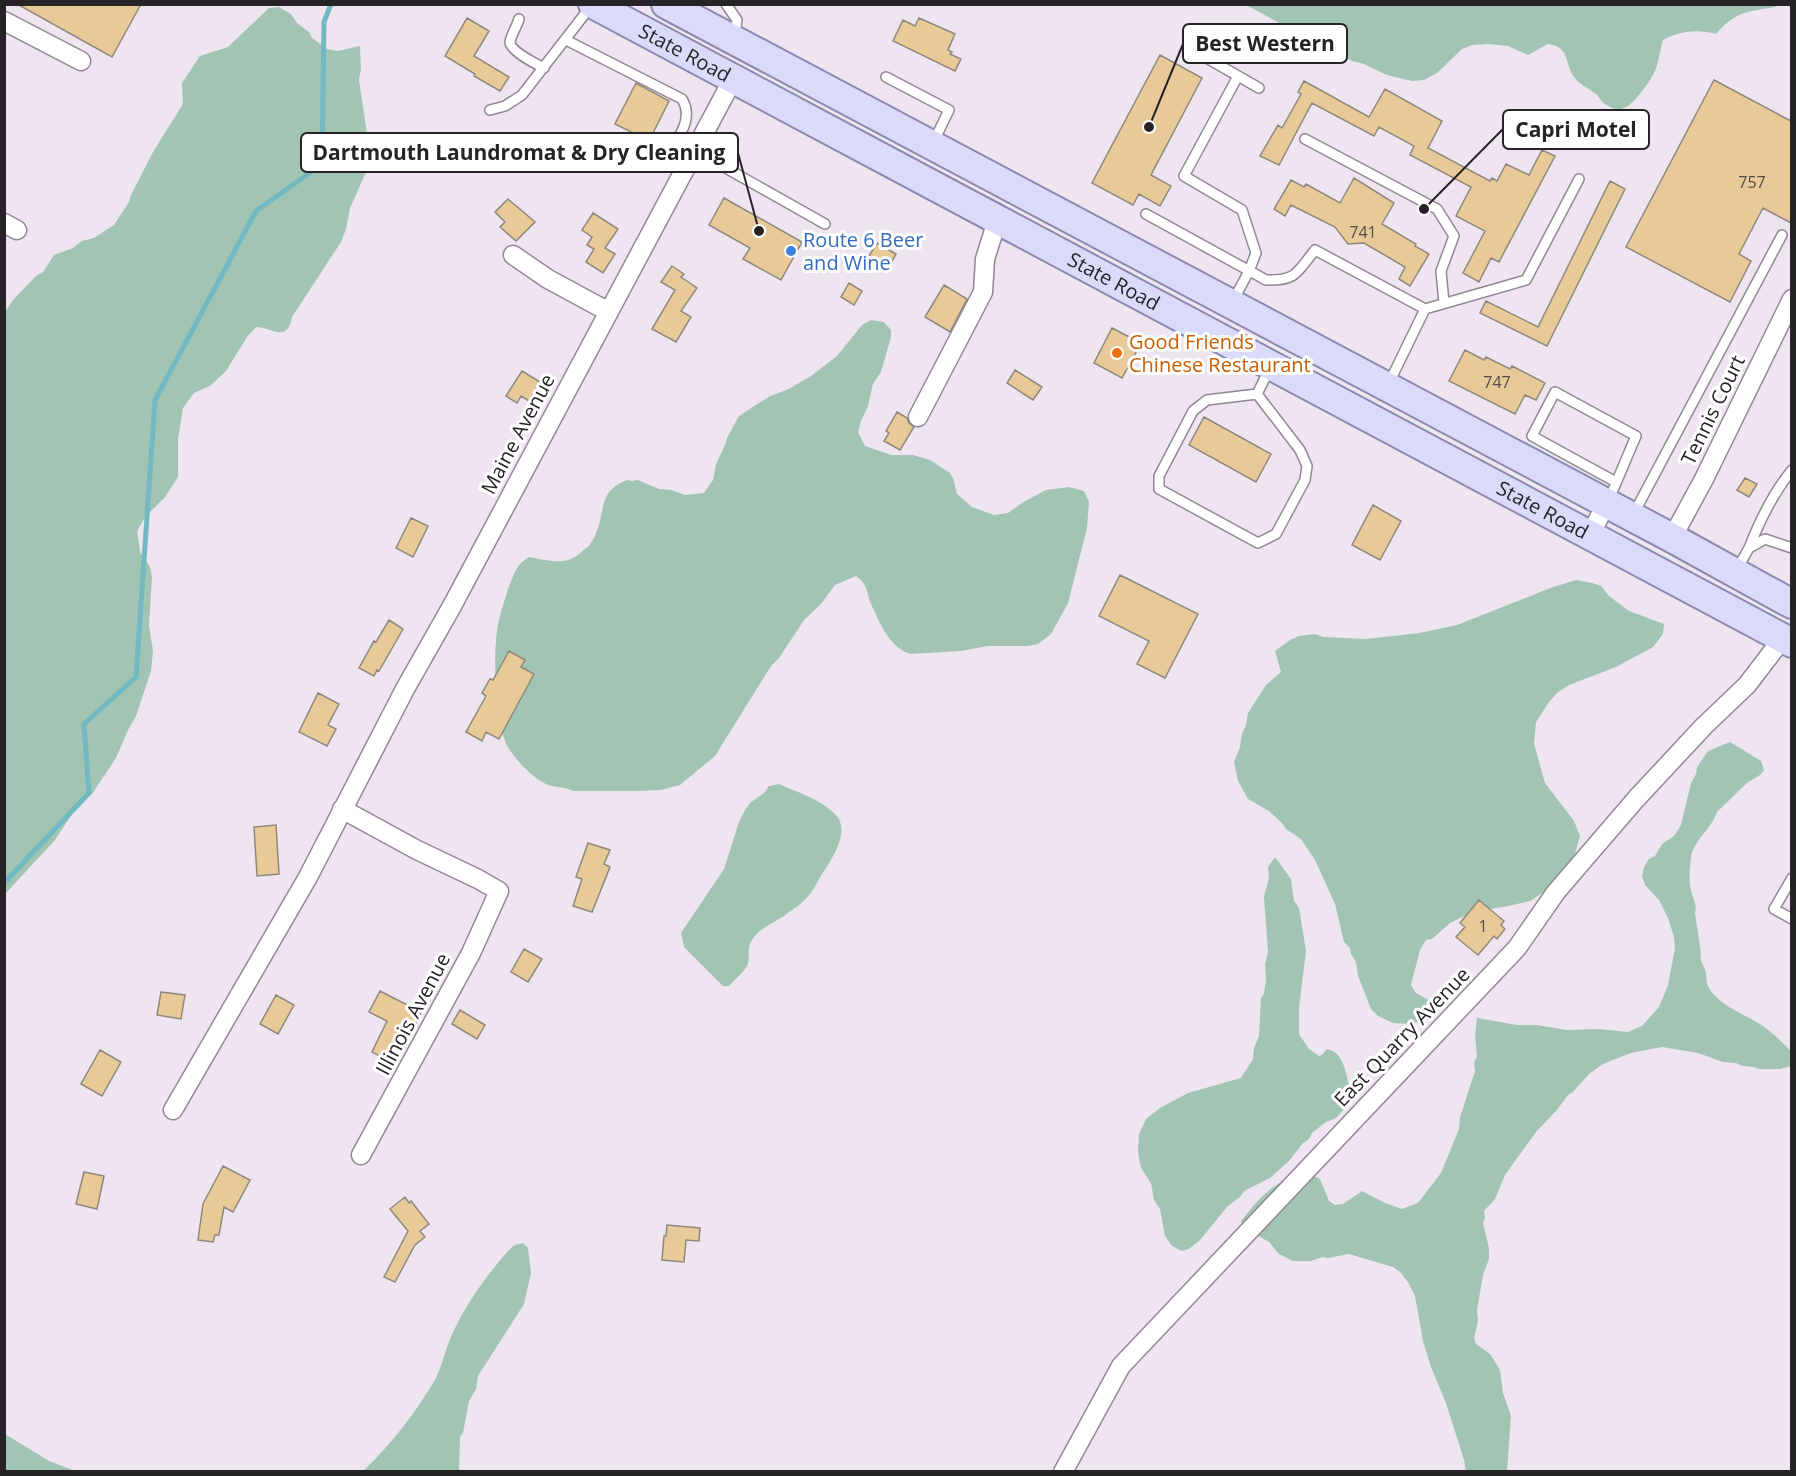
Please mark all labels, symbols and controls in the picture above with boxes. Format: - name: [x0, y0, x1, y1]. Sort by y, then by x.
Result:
- street label: State Road: [634, 17, 736, 88]
- callout: Best Western: [1183, 24, 1347, 63]
- text: Best Western: [1195, 29, 1335, 57]
- callout: Capri Motel: [1503, 110, 1649, 149]
- text: Capri Motel: [1515, 115, 1637, 143]
- callout: Dartmouth Laundromat & Dry Cleaning: [301, 133, 738, 172]
- text: Dartmouth Laundromat & Dry Cleaning: [313, 138, 726, 166]
- house number: 757: [1738, 171, 1766, 193]
- house number: 741: [1349, 221, 1377, 243]
- place label: Route 6 Beer and Wine: [803, 226, 923, 276]
- marker: Route 6 Beer and Wine: [784, 244, 798, 258]
- street label: State Road: [1063, 245, 1165, 317]
- place label: Good Friends Chinese Restaurant: [1129, 328, 1311, 378]
- marker: Good Friends Chinese Restaurant: [1110, 346, 1124, 360]
- street label: Tennis Court: [1674, 350, 1751, 469]
- street label: Maine Avenue: [475, 369, 561, 499]
- house number: 747: [1483, 371, 1511, 393]
- street label: State Road: [1492, 474, 1594, 545]
- house number: 1: [1478, 915, 1488, 937]
- street label: Illinois Avenue: [369, 948, 456, 1079]
- street label: East Quarry Avenue: [1328, 961, 1475, 1112]

